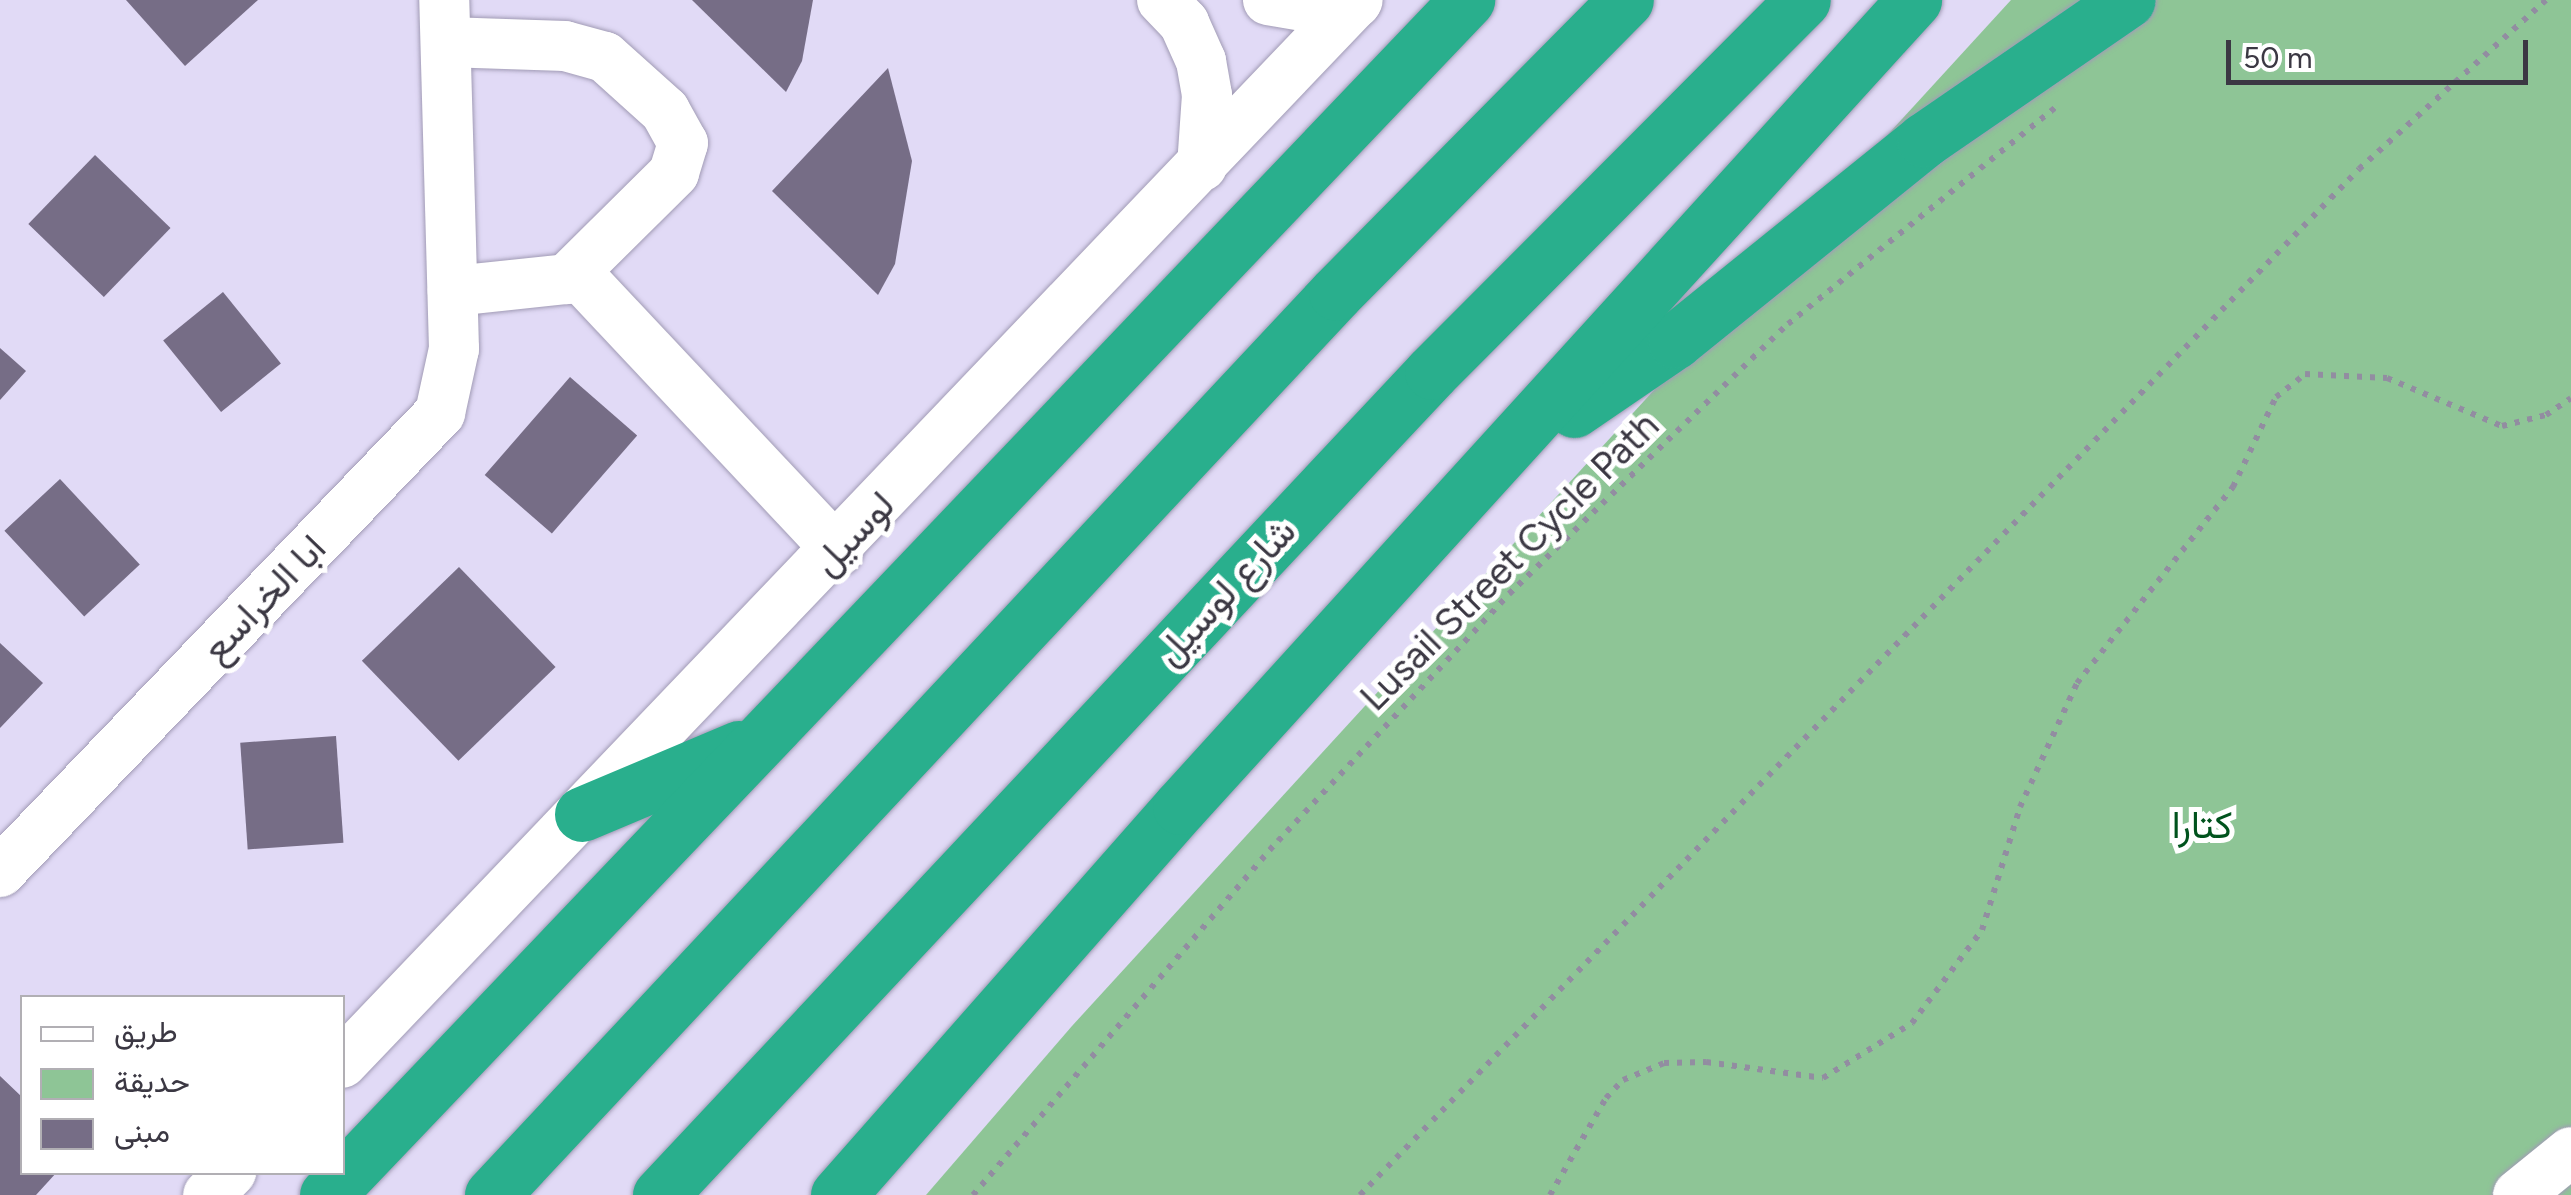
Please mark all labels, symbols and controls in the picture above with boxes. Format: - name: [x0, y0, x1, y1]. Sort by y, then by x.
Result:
- scale bar: [2231, 20, 2534, 82]
- text: 50 m: [2243, 39, 2312, 76]
- street label: Lusail Street Cycle Path: [1351, 403, 1669, 721]
- street label: لوسيل: [803, 483, 905, 585]
- street label: شارع لوسيل: [1147, 509, 1305, 675]
- street label: ابا الخراسع: [192, 526, 336, 672]
- park label: كتارا: [2172, 803, 2232, 849]
- legend: [20, 995, 345, 1175]
- text: طريق: [114, 1013, 178, 1050]
- text: حديقة: [114, 1063, 190, 1100]
- text: مبنى: [114, 1113, 170, 1150]

